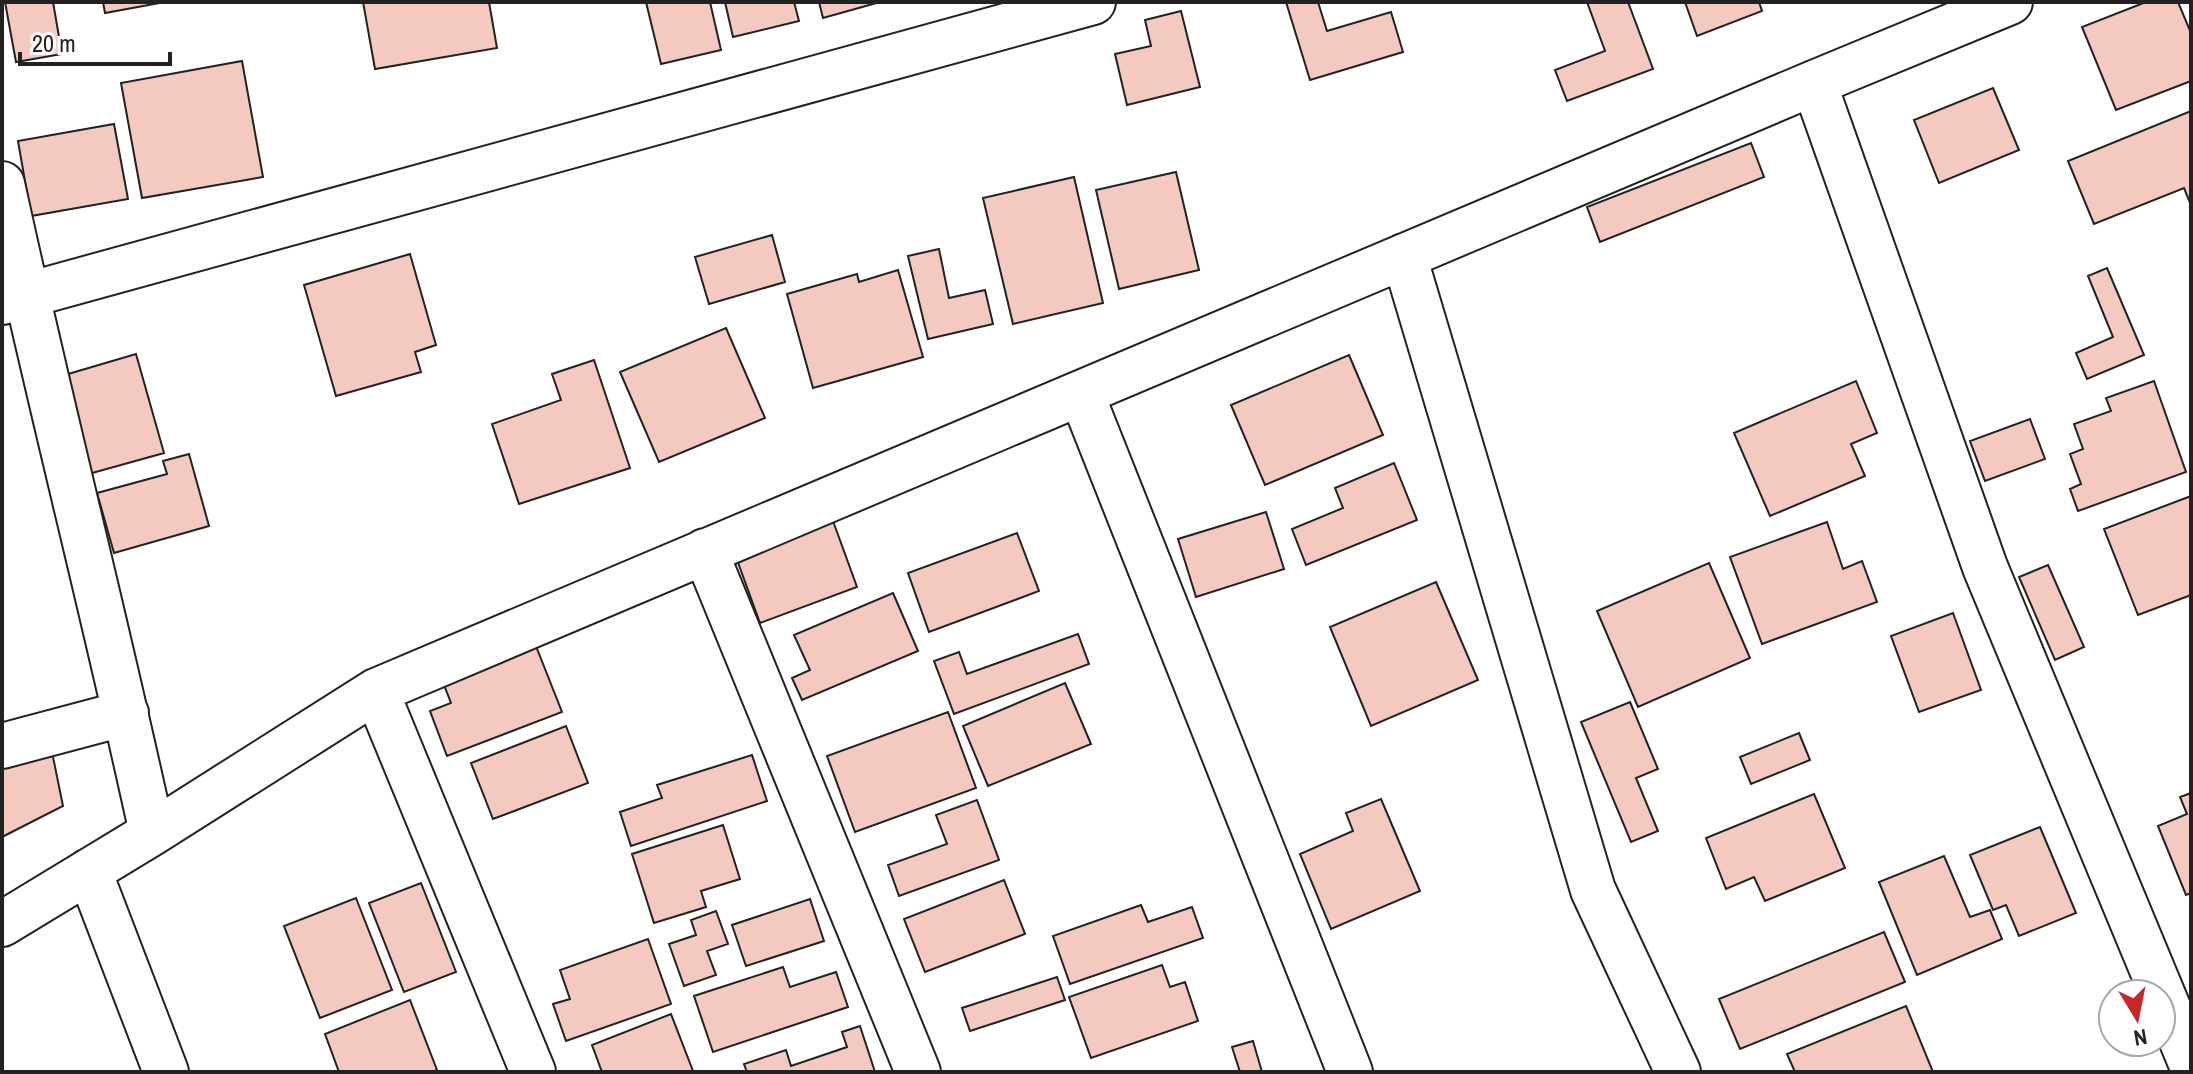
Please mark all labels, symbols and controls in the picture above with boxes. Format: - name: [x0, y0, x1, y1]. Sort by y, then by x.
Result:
- scale bar: [20, 16, 170, 66]
- text: 20 m: [32, 27, 76, 59]
- north arrow: [2097, 978, 2177, 1058]
- text: N: [2131, 1022, 2149, 1054]

